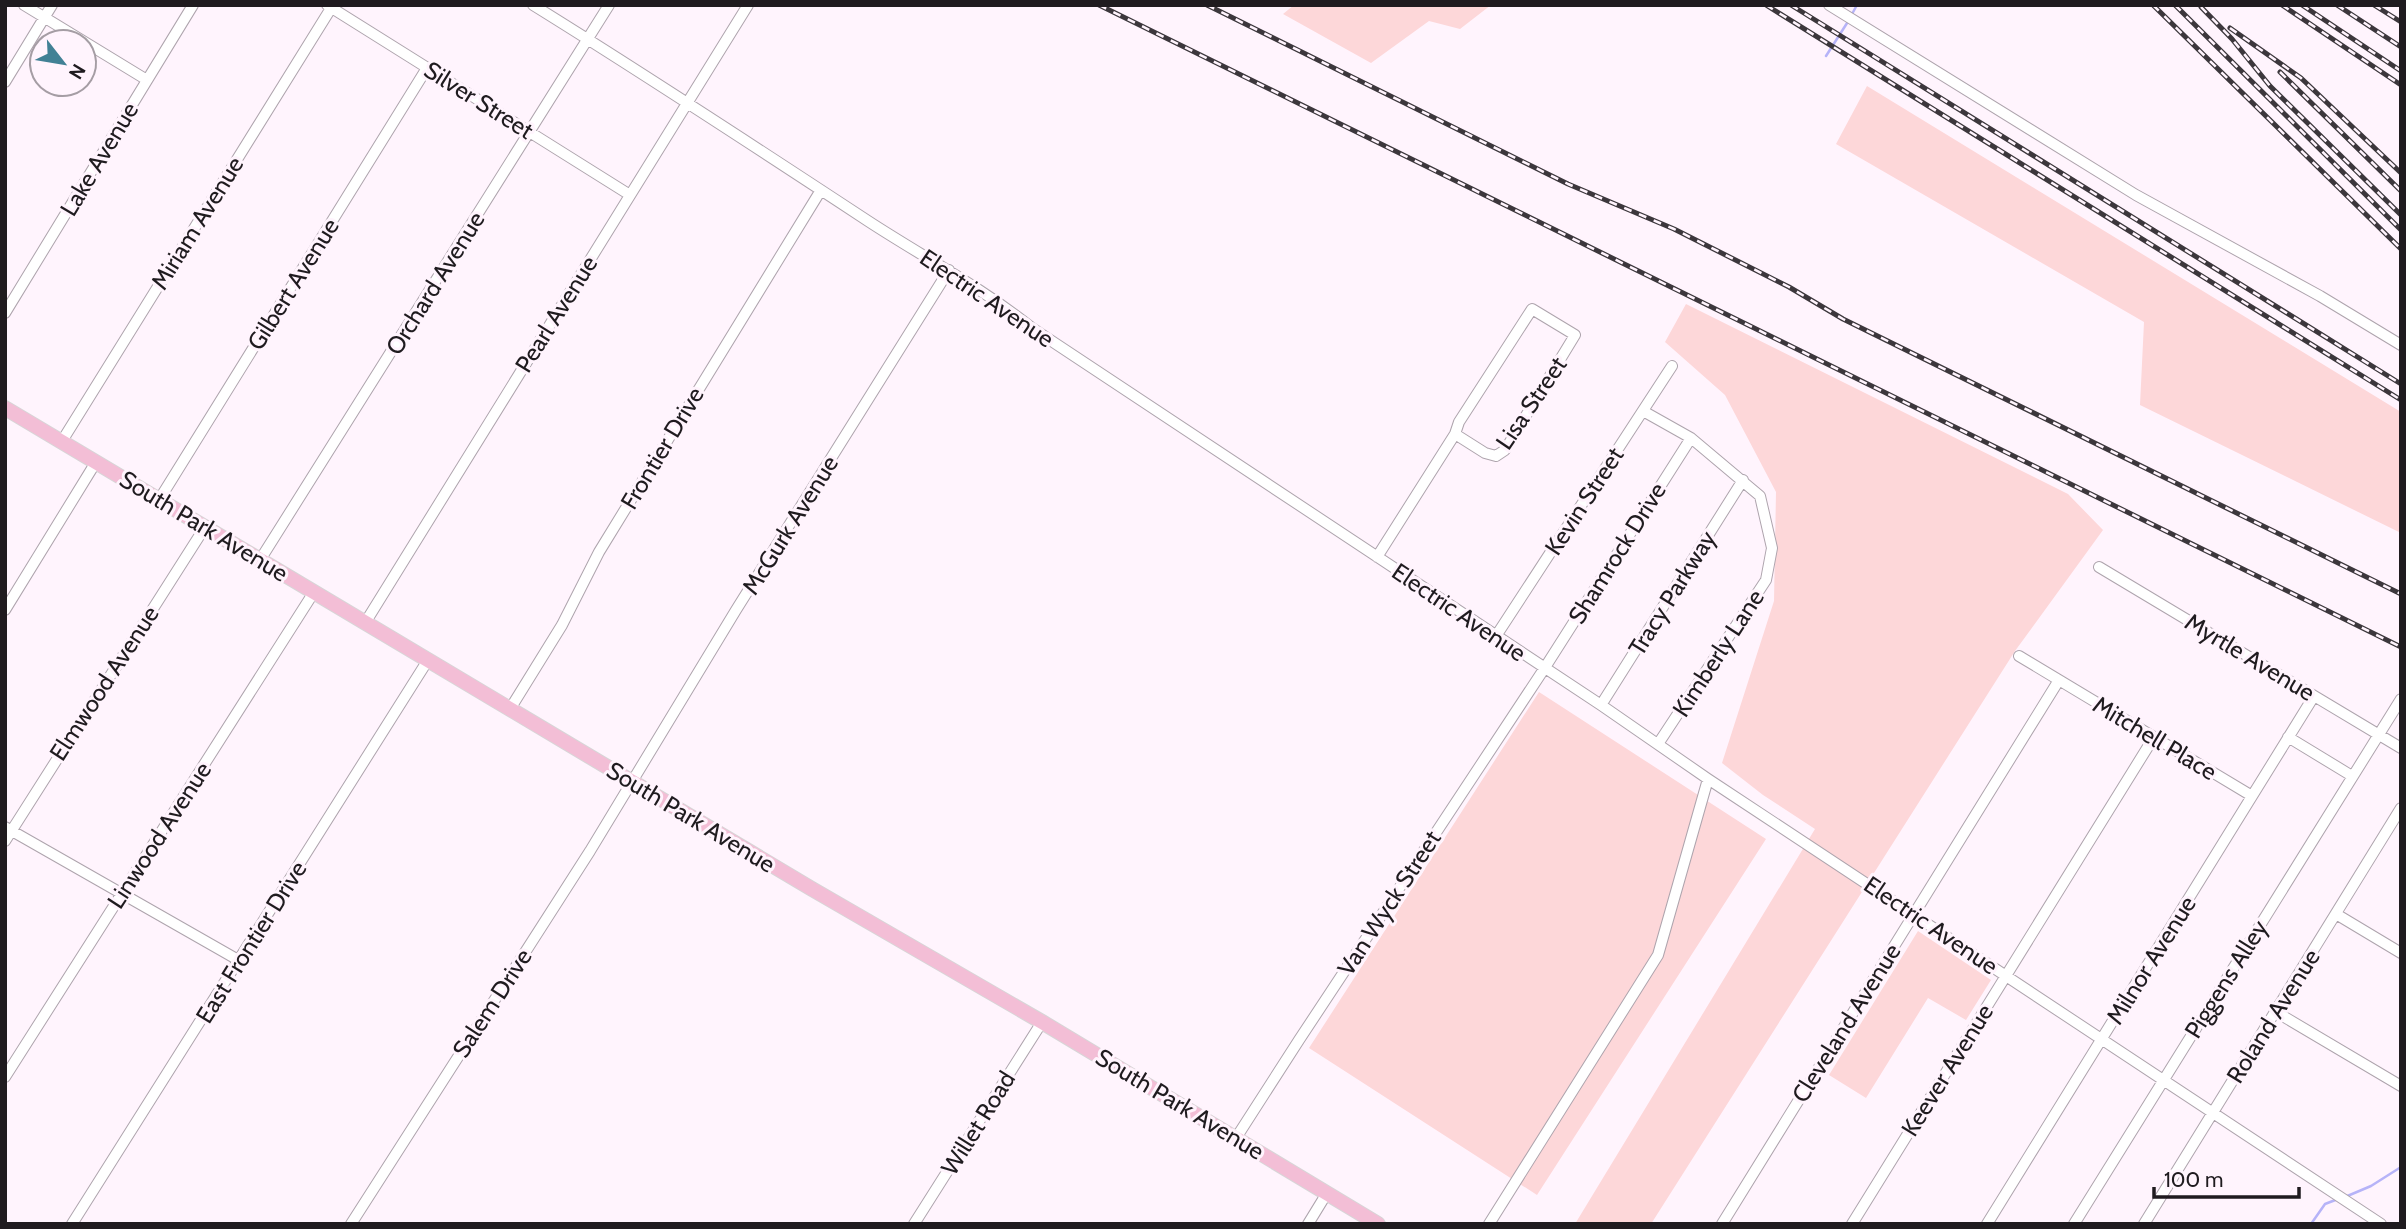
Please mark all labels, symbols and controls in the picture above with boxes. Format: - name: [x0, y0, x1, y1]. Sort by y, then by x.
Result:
- north arrow: [28, 28, 98, 98]
- street label: Silver Street: [419, 55, 539, 145]
- text: N: [64, 60, 90, 83]
- street label: Lake Avenue: [54, 97, 144, 221]
- street label: Miriam Avenue: [145, 151, 249, 295]
- street label: Orchard Avenue: [379, 206, 491, 360]
- street label: Gilbert Avenue: [241, 213, 345, 355]
- street label: Electric Avenue: [915, 243, 1059, 353]
- street label: Pearl Avenue: [509, 250, 603, 378]
- street label: Lisa Street: [1489, 351, 1573, 455]
- street label: Frontier Drive: [614, 382, 710, 514]
- street label: Kevin Street: [1539, 442, 1629, 560]
- street label: McGurk Avenue: [736, 450, 844, 600]
- street label: South Park Avenue: [115, 464, 293, 588]
- street label: Shamrock Drive: [1562, 477, 1672, 629]
- street label: Tracy Parkway: [1622, 525, 1722, 661]
- street label: Electric Avenue: [1387, 557, 1531, 667]
- street label: Kimberly Lane: [1666, 584, 1770, 722]
- street label: Elmwood Avenue: [43, 600, 165, 766]
- street label: Myrtle Avenue: [2180, 607, 2320, 707]
- street label: Mitchell Place: [2088, 690, 2222, 786]
- street label: South Park Avenue: [602, 755, 780, 879]
- street label: Linwood Avenue: [101, 756, 217, 914]
- street label: Van Wyck Street: [1331, 825, 1447, 981]
- street label: East Frontier Drive: [189, 856, 313, 1028]
- street label: Electric Avenue: [1859, 870, 2003, 980]
- street label: Milnor Avenue: [2100, 891, 2202, 1029]
- street label: Piggens Alley: [2178, 915, 2274, 1043]
- street label: Cleveland Avenue: [1786, 938, 1906, 1108]
- street label: Salem Drive: [446, 943, 538, 1063]
- street label: Roland Avenue: [2220, 944, 2326, 1088]
- street label: Keever Avenue: [1895, 999, 1999, 1141]
- street label: South Park Avenue: [1091, 1042, 1269, 1166]
- street label: Willet Road: [935, 1066, 1021, 1180]
- scale bar: [2154, 1156, 2299, 1200]
- text: 100 m: [2164, 1167, 2223, 1192]

